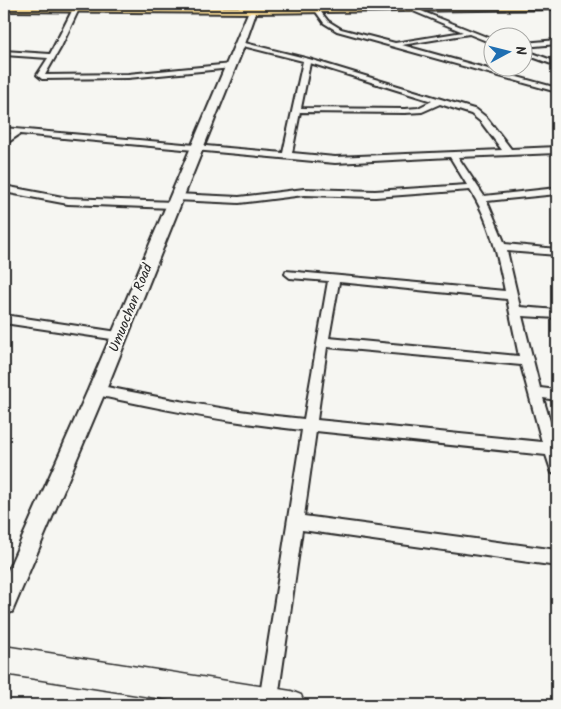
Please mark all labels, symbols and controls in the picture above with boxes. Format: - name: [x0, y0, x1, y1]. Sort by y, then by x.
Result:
- north arrow: [484, 28, 534, 78]
- text: N: [508, 45, 531, 56]
- street label: Umuochan Road: [103, 259, 159, 356]

